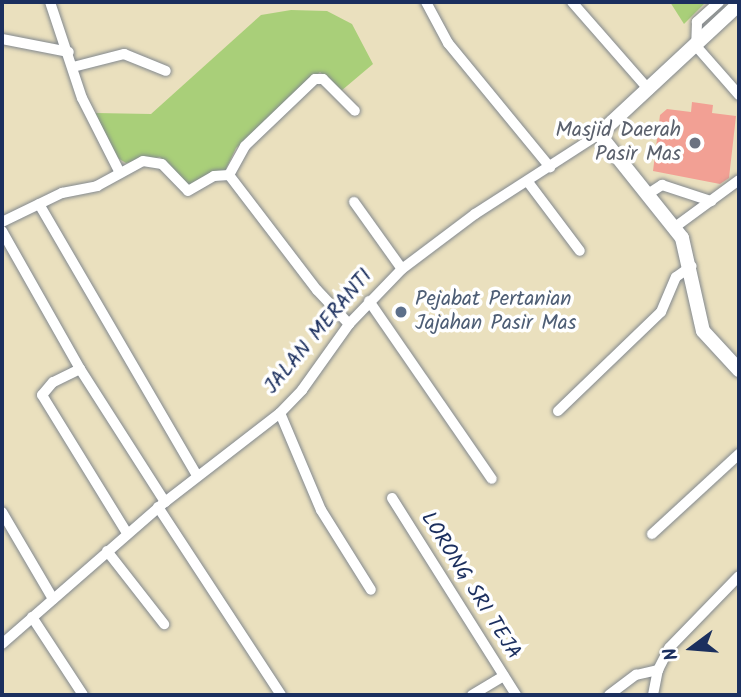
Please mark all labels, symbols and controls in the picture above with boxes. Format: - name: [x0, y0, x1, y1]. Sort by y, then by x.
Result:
- place label: Masjid Daerah Pasir Mas: [556, 118, 681, 168]
- marker: Masjid Daerah Pasir Mas: [687, 135, 703, 151]
- street label: JALAN MERANTI: [259, 264, 379, 400]
- place label: Pejabat Pertanian Jajahan Pasir Mas: [415, 287, 577, 337]
- marker: Pejabat Pertanian Jajahan Pasir Mas: [393, 304, 409, 320]
- street label: LORONG SRI TEJA: [414, 507, 526, 665]
- north arrow: [657, 613, 727, 683]
- text: N: [656, 644, 688, 664]

